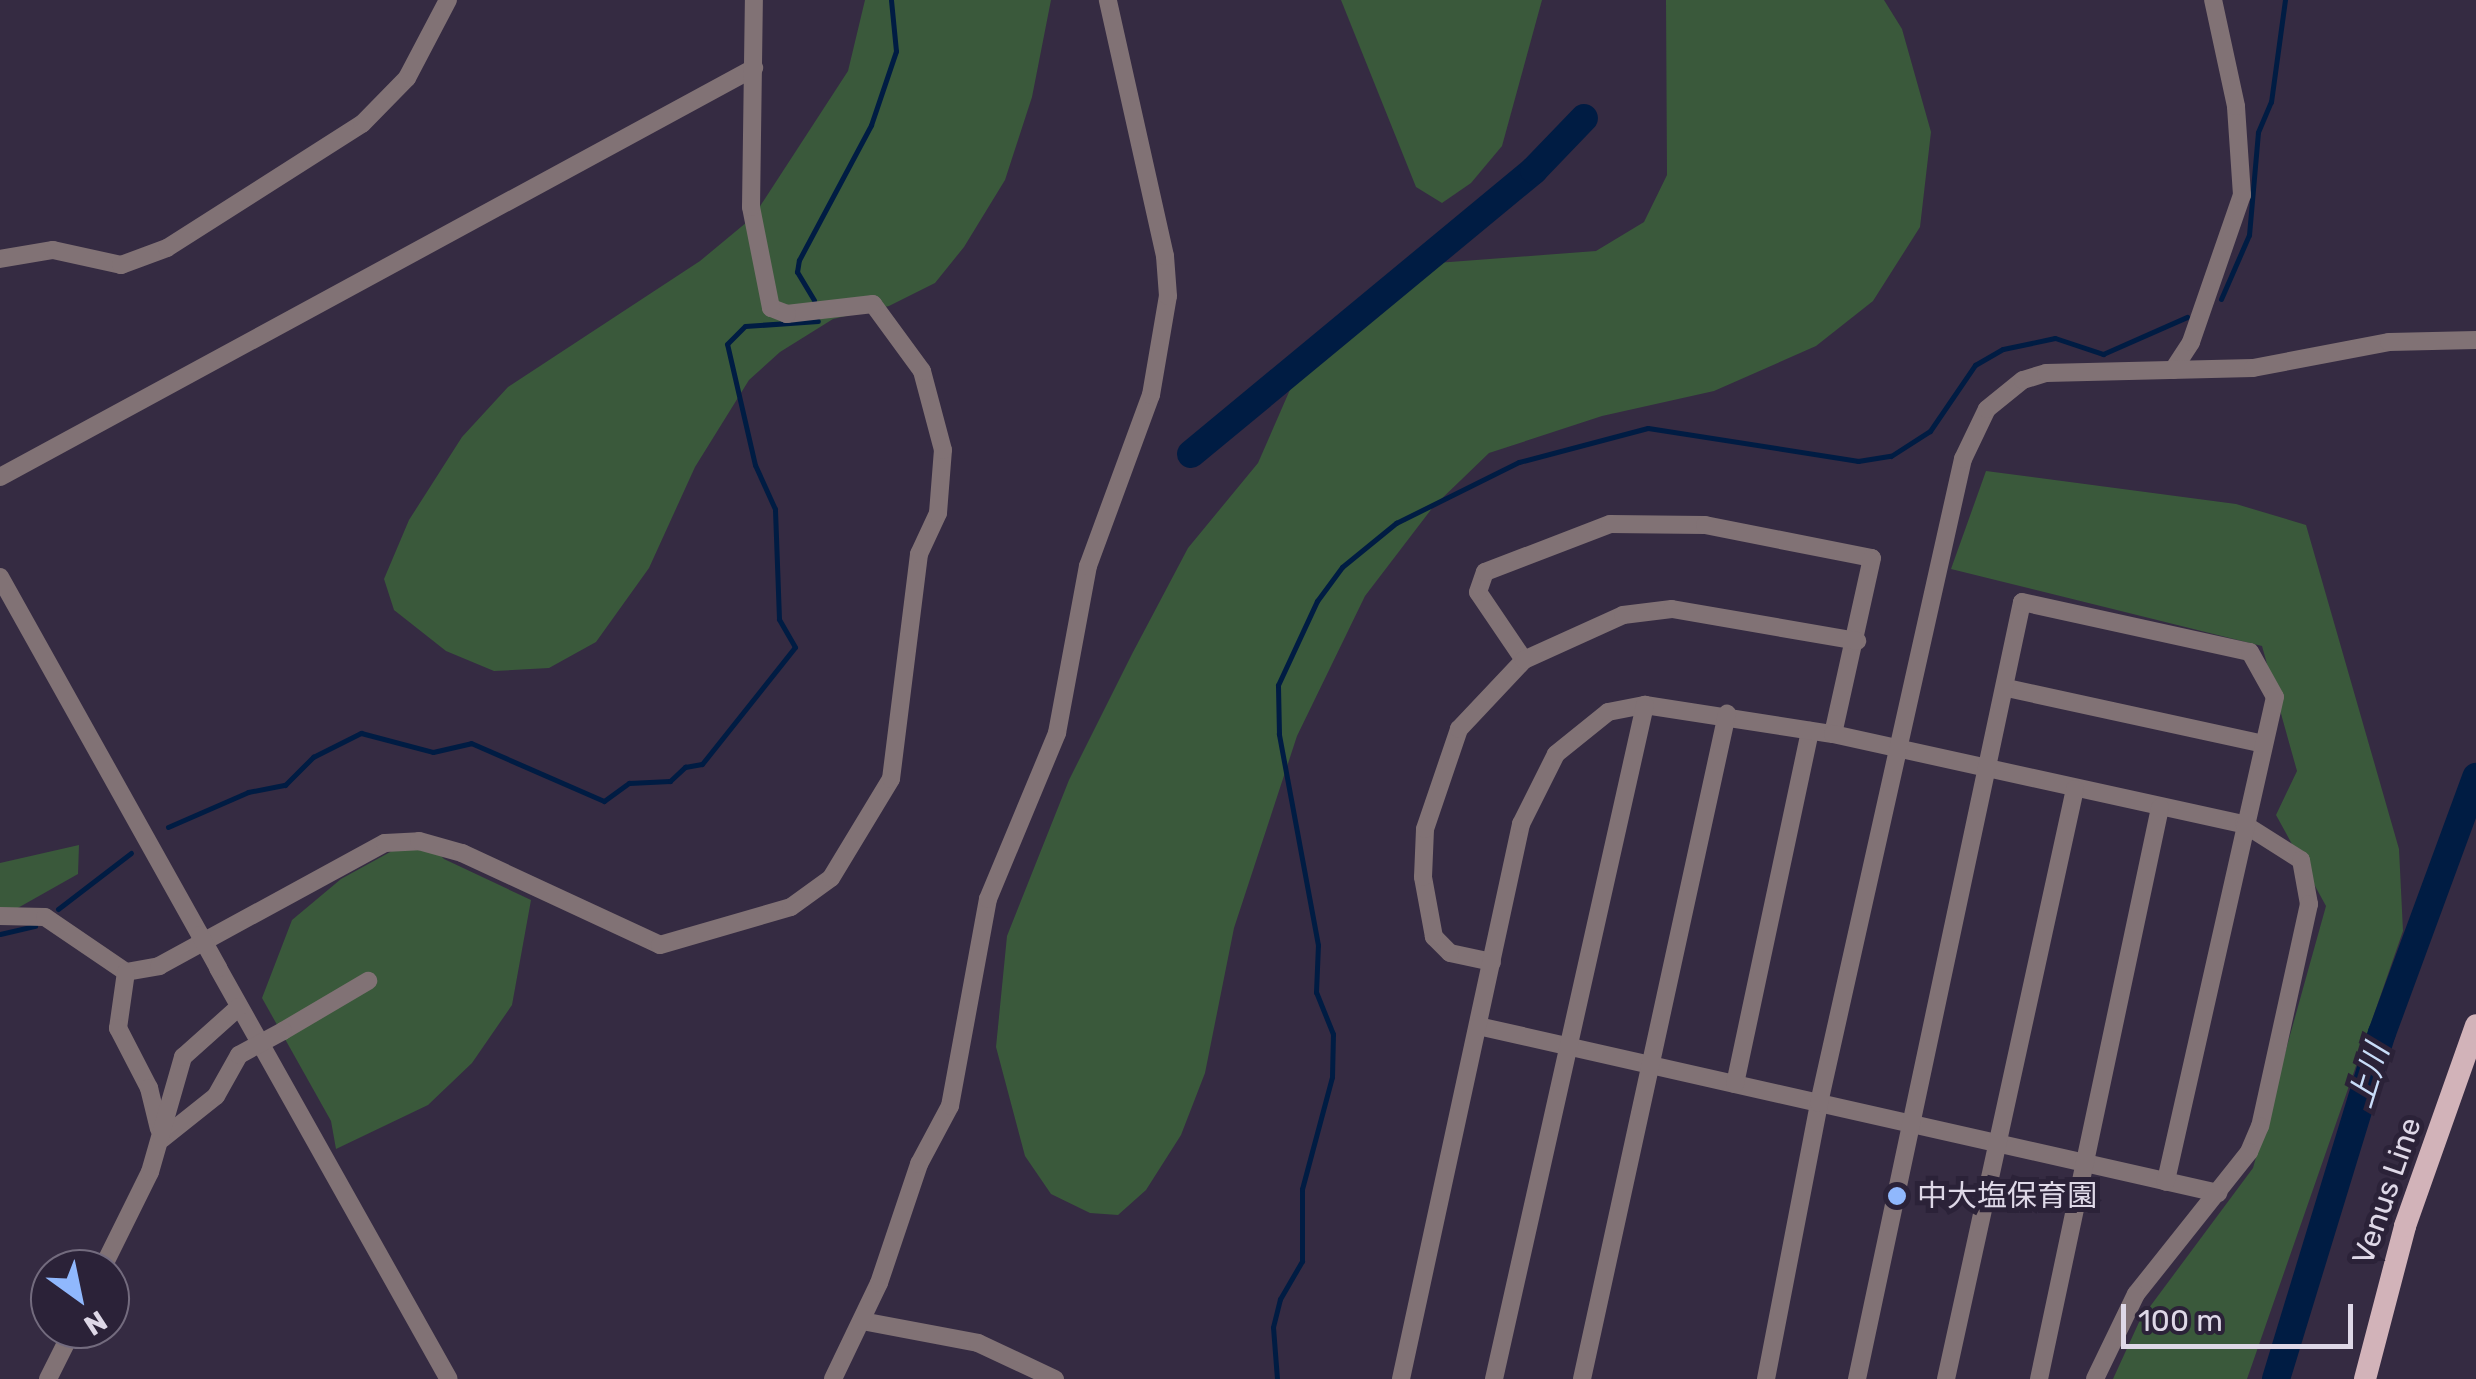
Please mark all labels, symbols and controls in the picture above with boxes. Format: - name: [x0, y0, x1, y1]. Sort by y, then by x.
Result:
- water label: 上川: [2341, 1040, 2397, 1112]
- street label: Venus Line: [2345, 1113, 2429, 1269]
- place label: 中大塩保育園: [1917, 1178, 2097, 1214]
- marker: 中大塩保育園: [1886, 1185, 1908, 1207]
- north arrow: [30, 1249, 130, 1349]
- scale bar: [2126, 1284, 2358, 1346]
- text: 100 m: [2138, 1303, 2223, 1339]
- text: N: [78, 1304, 113, 1342]

